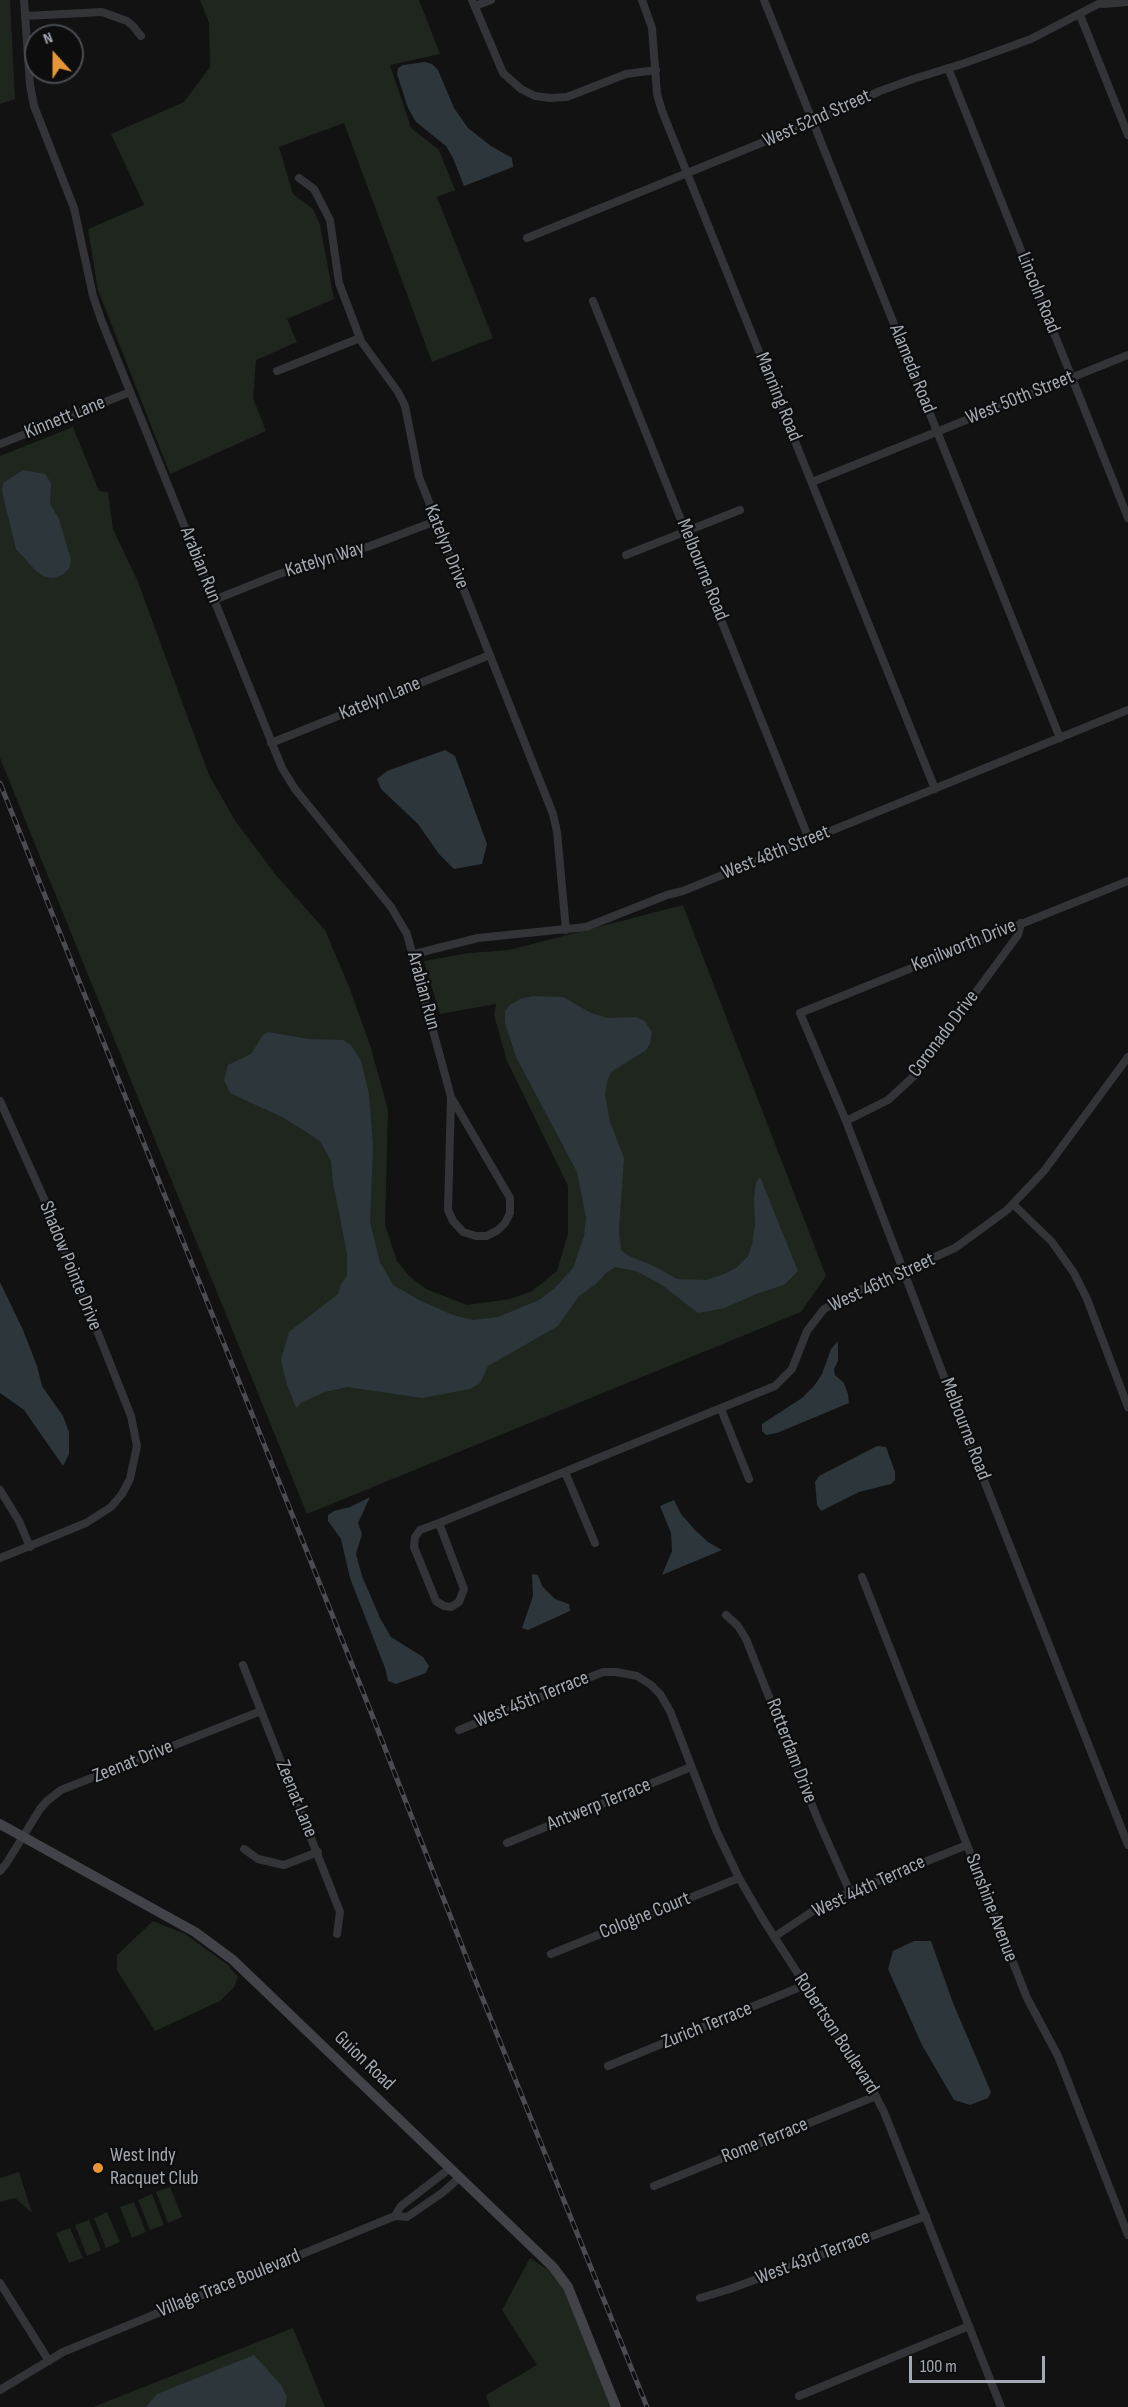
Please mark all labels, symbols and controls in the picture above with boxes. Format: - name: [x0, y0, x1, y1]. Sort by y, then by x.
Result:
- north arrow: [24, 24, 84, 84]
- text: N: [41, 28, 55, 49]
- street label: West 52nd Street: [759, 85, 875, 153]
- street label: Lincoln Road: [1011, 249, 1065, 337]
- street label: Alameda Road: [883, 321, 941, 417]
- street label: Manning Road: [749, 349, 807, 445]
- street label: West 50th Street: [963, 365, 1077, 431]
- street label: Kinnett Lane: [21, 391, 109, 445]
- street label: Katelyn Drive: [418, 501, 474, 593]
- street label: Melbourne Road: [671, 516, 733, 624]
- street label: Arabian Run: [174, 524, 226, 606]
- street label: Katelyn Way: [282, 537, 368, 583]
- street label: Katelyn Lane: [336, 672, 424, 726]
- street label: West 48th Street: [718, 820, 834, 886]
- street label: Kenilworth Drive: [908, 914, 1020, 978]
- street label: Arabian Run: [401, 949, 445, 1033]
- street label: Coronado Drive: [904, 986, 984, 1082]
- street label: Shadow Pointe Drive: [33, 1198, 107, 1334]
- street label: West 46th Street: [825, 1248, 939, 1318]
- street label: Melbourne Road: [935, 1375, 995, 1483]
- street label: West 45th Terrace: [471, 1666, 593, 1734]
- street label: Rotterdam Drive: [760, 1695, 822, 1807]
- street label: Zeenat Drive: [89, 1735, 177, 1789]
- street label: Zeenat Lane: [270, 1757, 322, 1841]
- street label: Antwerp Terrace: [544, 1773, 654, 1837]
- street label: West 44th Terrace: [809, 1850, 929, 1924]
- street label: Sunshine Avenue: [959, 1851, 1023, 1965]
- street label: Cologne Court: [596, 1887, 694, 1945]
- street label: Robertson Boulevard: [788, 1969, 884, 2099]
- street label: Zurich Terrace: [658, 1997, 756, 2055]
- street label: Guion Road: [329, 2026, 399, 2096]
- street label: Rome Terrace: [718, 2113, 812, 2169]
- place label: West Indy Racquet Club: [110, 2144, 199, 2191]
- marker: West Indy Racquet Club: [91, 2161, 105, 2175]
- street label: West 43rd Terrace: [752, 2225, 874, 2291]
- street label: Village Trace Boulevard: [154, 2244, 304, 2324]
- scale bar: [912, 2344, 1048, 2382]
- text: 100 m: [920, 2356, 957, 2377]

